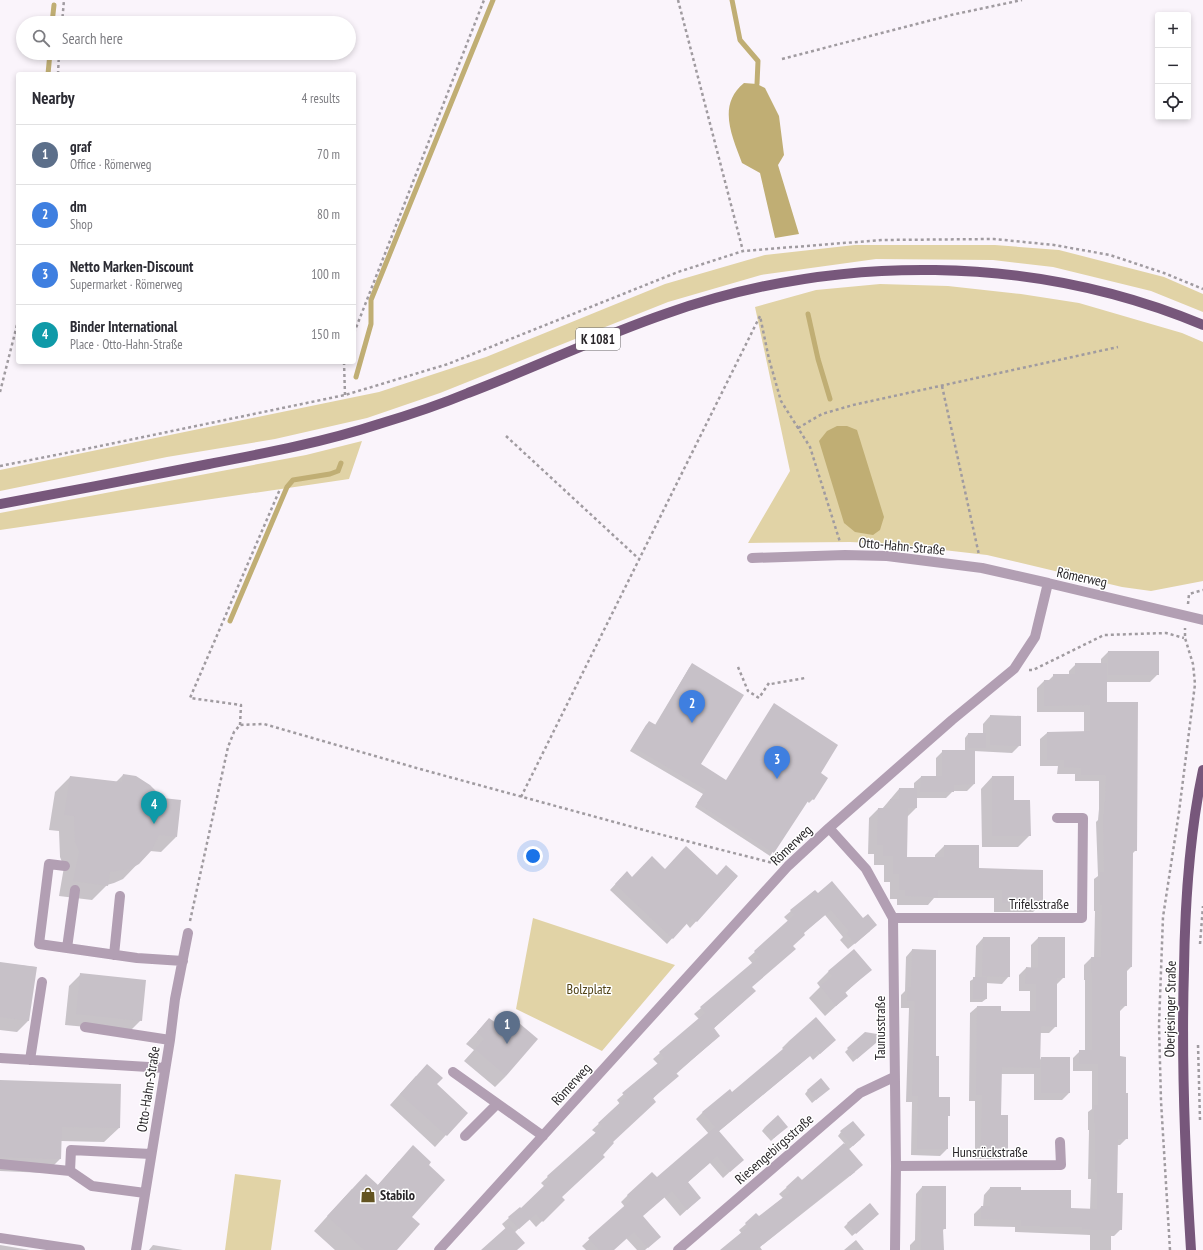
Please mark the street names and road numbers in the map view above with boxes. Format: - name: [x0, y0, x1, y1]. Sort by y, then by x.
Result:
- road number: K 1081: [576, 328, 620, 350]
- street label: Otto-Hahn-Straße: [858, 533, 946, 559]
- street label: Römerweg: [1055, 563, 1109, 591]
- street label: Römerweg: [766, 821, 816, 869]
- street label: Trifelsstraße: [1009, 895, 1069, 913]
- street label: Oberjesinger Straße: [1160, 960, 1180, 1057]
- street label: Taunusstraße: [871, 996, 889, 1060]
- street label: Otto-Hahn-Straße: [132, 1045, 164, 1133]
- street label: Römerweg: [547, 1059, 595, 1109]
- street label: Riesengebirgsstraße: [731, 1110, 817, 1188]
- street label: Hunsrückstraße: [952, 1143, 1028, 1161]

